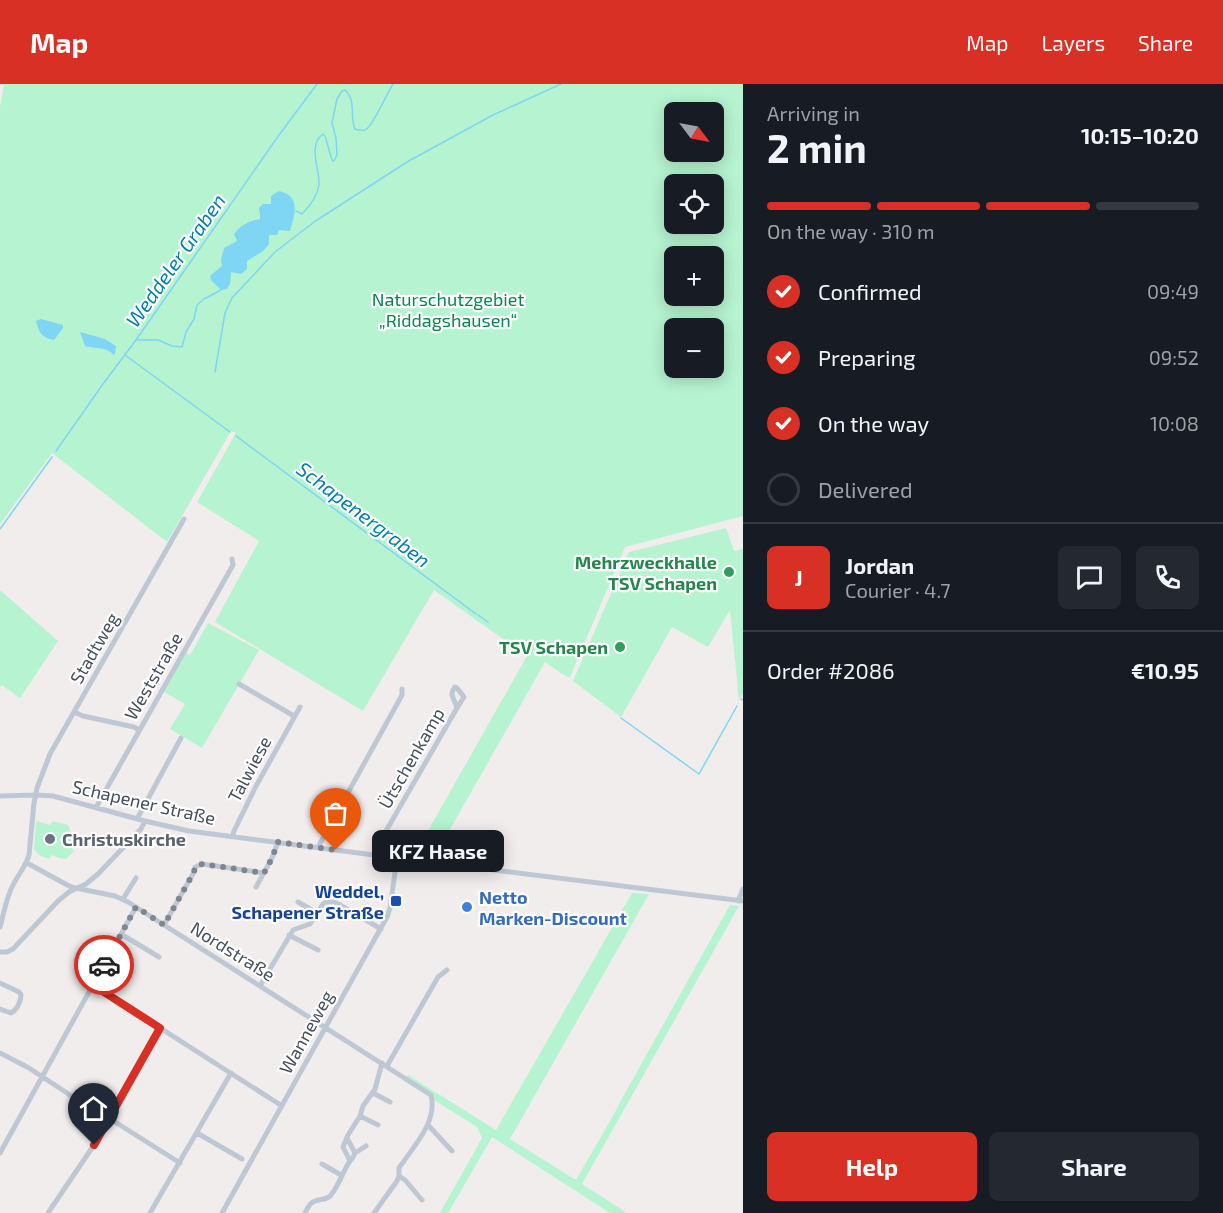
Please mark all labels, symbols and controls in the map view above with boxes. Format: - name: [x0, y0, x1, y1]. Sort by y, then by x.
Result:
- text: Map: [30, 25, 88, 59]
- text: Map: [966, 30, 1008, 55]
- text: Layers: [1041, 30, 1105, 55]
- text: Share: [1138, 30, 1193, 55]
- text: Arriving in: [767, 101, 860, 125]
- north arrow: [664, 102, 724, 162]
- map controls: [664, 102, 724, 378]
- text: 10:15–10:20: [1081, 122, 1199, 148]
- text: 2 min: [767, 124, 867, 171]
- button: locate: [664, 174, 724, 234]
- water label: Weddeler Graben: [120, 189, 230, 331]
- text: On the way · 310 m: [767, 219, 934, 243]
- button: +: [664, 246, 724, 306]
- icon: check: [767, 275, 800, 308]
- text: Confirmed: [818, 278, 922, 304]
- text: 09:49: [1147, 279, 1199, 303]
- park label: Naturschutzgebiet „Riddagshausen“: [372, 288, 524, 331]
- button: −: [664, 318, 724, 378]
- icon: check: [767, 341, 800, 374]
- text: Preparing: [818, 344, 916, 370]
- text: 09:52: [1149, 345, 1199, 369]
- icon: check: [767, 407, 800, 440]
- text: On the way: [818, 410, 929, 436]
- text: 10:08: [1150, 411, 1199, 435]
- water label: Schapenergraben: [293, 456, 435, 572]
- text: Delivered: [818, 476, 913, 502]
- button: chat: [1058, 546, 1121, 609]
- button: phone: [1136, 546, 1199, 609]
- place label: Mehrzweckhalle TSV Schapen: [575, 551, 717, 594]
- text: Jordan: [845, 552, 914, 578]
- text: J: [794, 564, 803, 590]
- marker: Mehrzweckhalle TSV Schapen: [722, 565, 736, 579]
- text: Courier · 4.7: [845, 578, 951, 602]
- street label: Stadtweg: [65, 609, 123, 687]
- street label: Weststraße: [119, 628, 187, 724]
- place label: TSV Schapen: [499, 636, 608, 658]
- marker: TSV Schapen: [613, 640, 627, 654]
- text: Order #2086: [767, 657, 895, 683]
- text: €10.95: [1131, 657, 1199, 683]
- street label: Ütschenkamp: [373, 704, 449, 812]
- street label: Talwiese: [223, 732, 275, 806]
- street label: Schapener Straße: [70, 775, 218, 829]
- pin: [310, 788, 361, 850]
- icon: bag: [319, 797, 352, 830]
- place label: Christuskirche: [62, 828, 186, 850]
- callout: KFZ Haase: [372, 829, 504, 871]
- marker: Christuskirche: [43, 832, 57, 846]
- text: KFZ Haase: [389, 839, 487, 863]
- place label: Weddel, Schapener Straße: [231, 880, 384, 923]
- place label: Netto Marken-Discount: [479, 886, 628, 929]
- marker: Weddel, Schapener Straße: [389, 894, 403, 908]
- marker: Netto Marken-Discount: [460, 900, 474, 914]
- street label: Nordstraße: [187, 916, 279, 986]
- courier: [74, 935, 134, 995]
- icon: car: [88, 949, 121, 982]
- street label: Wanneweg: [274, 987, 338, 1077]
- pin: [68, 1083, 119, 1145]
- icon: home: [77, 1092, 110, 1125]
- button: Help: [767, 1132, 977, 1201]
- button: Share: [989, 1132, 1199, 1201]

